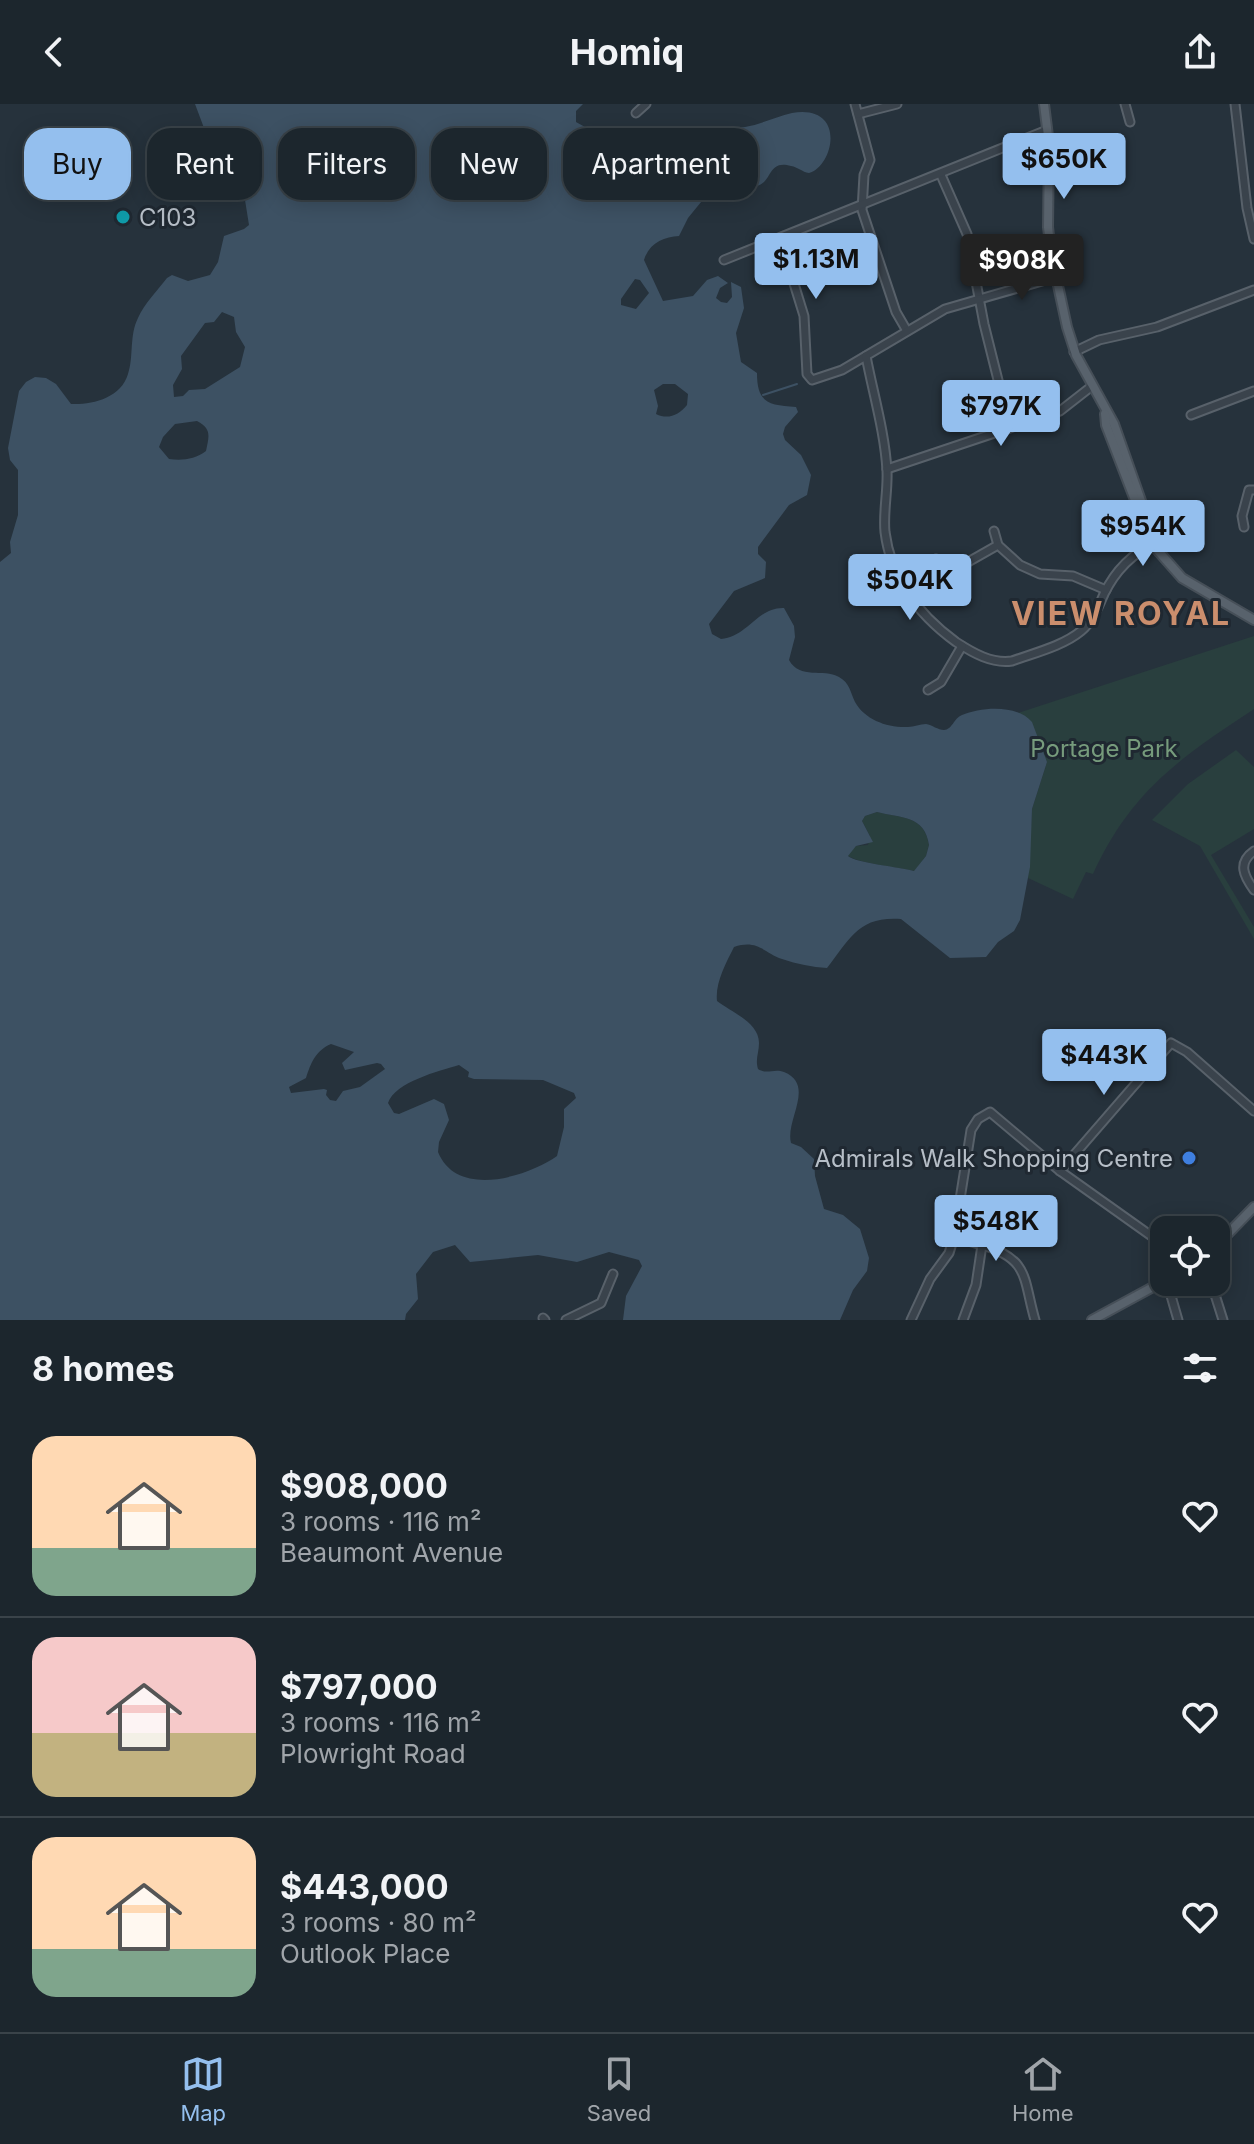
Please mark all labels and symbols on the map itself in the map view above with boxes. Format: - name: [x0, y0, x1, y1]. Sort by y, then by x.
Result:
- pin: $650K: [1008, 133, 1120, 201]
- place label: C103: [139, 203, 196, 232]
- marker: C103: [114, 208, 132, 226]
- pin: $1.13M: [751, 233, 881, 301]
- pin: $908K: [966, 234, 1078, 302]
- pin: $797K: [945, 380, 1057, 448]
- pin: $954K: [1087, 500, 1199, 568]
- pin: $504K: [854, 554, 966, 622]
- district label: VIEW ROYAL: [1011, 594, 1231, 633]
- park label: Portage Park: [1030, 734, 1178, 763]
- pin: $443K: [1048, 1029, 1160, 1097]
- place label: Admirals Walk Shopping Centre: [815, 1144, 1173, 1173]
- marker: Admirals Walk Shopping Centre: [1180, 1149, 1198, 1167]
- pin: $548K: [940, 1195, 1052, 1263]

